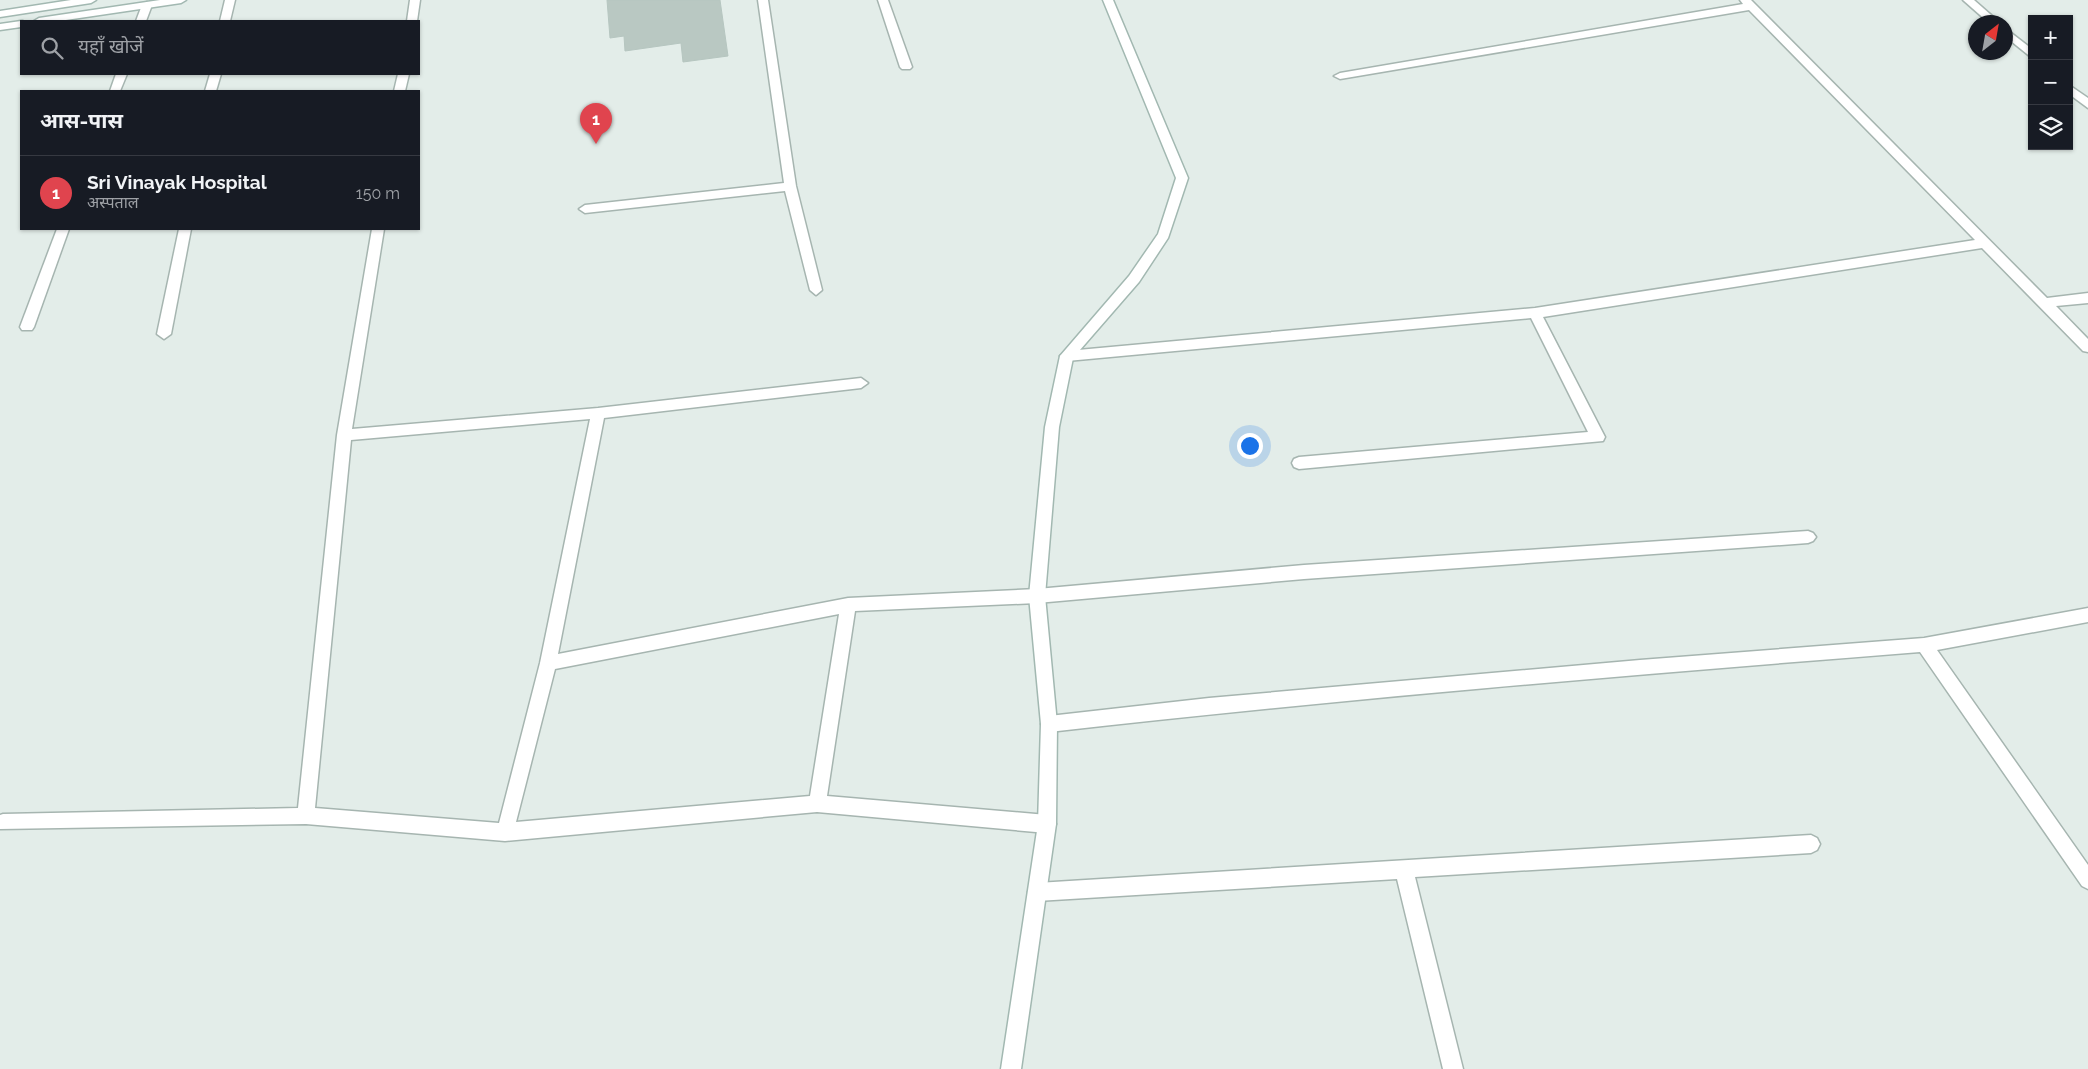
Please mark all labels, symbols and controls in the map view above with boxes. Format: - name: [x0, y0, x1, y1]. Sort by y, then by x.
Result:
- north arrow: [1968, 15, 2013, 60]
- map controls: [2028, 15, 2073, 150]
- button: +: [2028, 15, 2073, 60]
- search box: [20, 20, 420, 75]
- icon: search: [38, 34, 66, 62]
- text: यहाँ खोजें: [78, 35, 143, 57]
- button: −: [2028, 60, 2073, 105]
- pin: 1: [580, 103, 612, 144]
- button: layers: [2028, 105, 2073, 150]
- text: आस-पास: [40, 108, 123, 133]
- text: Sri Vinayak Hospital: [87, 171, 267, 193]
- text: 1: [52, 184, 60, 203]
- text: 150 m: [356, 184, 400, 203]
- text: अस्पताल: [87, 193, 139, 212]
- your location: [1237, 433, 1263, 459]

